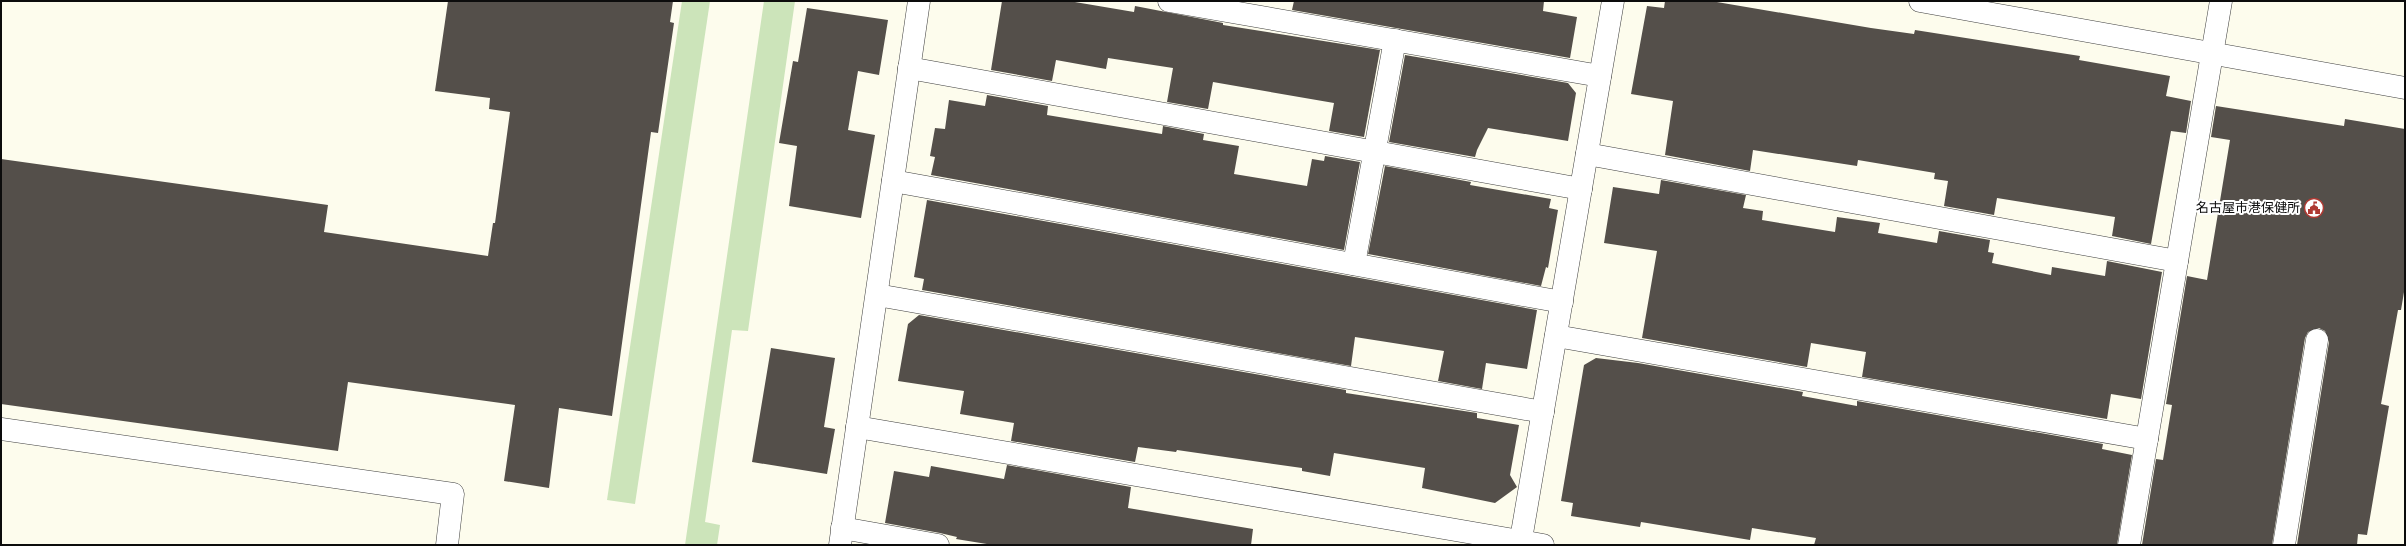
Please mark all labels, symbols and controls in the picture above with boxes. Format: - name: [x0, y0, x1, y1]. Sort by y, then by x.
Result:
- public building icon: 名古屋市港保健所: [2303, 197, 2325, 219]
- place label: 名古屋市港保健所: [2196, 198, 2300, 218]

